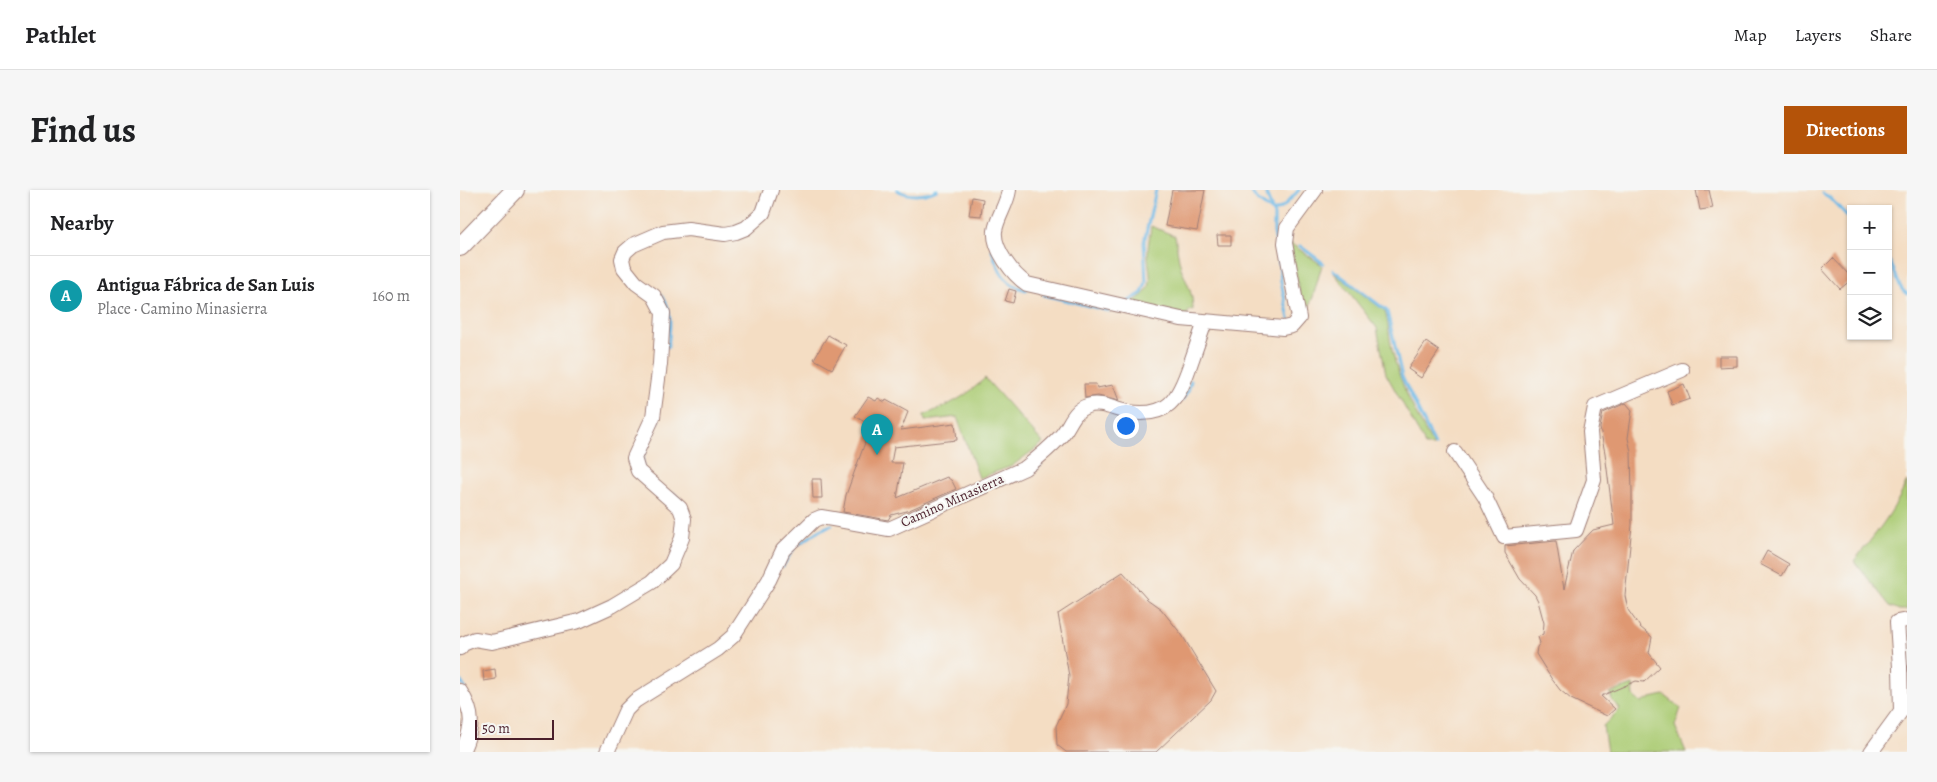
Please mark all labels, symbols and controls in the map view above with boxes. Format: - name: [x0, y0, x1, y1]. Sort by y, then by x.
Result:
- text: Pathlet: [25, 19, 96, 51]
- text: Map: [1734, 23, 1767, 47]
- text: Layers: [1795, 23, 1842, 47]
- text: Share: [1870, 23, 1912, 47]
- text: Find us: [30, 106, 136, 154]
- button: Directions: [1784, 106, 1907, 154]
- map controls: [1847, 205, 1892, 340]
- button: +: [1847, 205, 1892, 250]
- text: Nearby: [50, 209, 113, 237]
- button: −: [1847, 250, 1892, 295]
- text: Antigua Fábrica de San Luis: [97, 272, 315, 298]
- text: A: [61, 285, 71, 307]
- text: 160 m: [372, 285, 410, 307]
- button: layers: [1847, 295, 1892, 340]
- text: Place · Camino Minasierra: [97, 298, 267, 320]
- your location: [1113, 413, 1139, 439]
- pin: A: [861, 414, 893, 455]
- street label: Camino Minasierra: [898, 469, 1007, 532]
- scale bar: [475, 717, 554, 740]
- text: 50 m: [482, 719, 510, 738]

